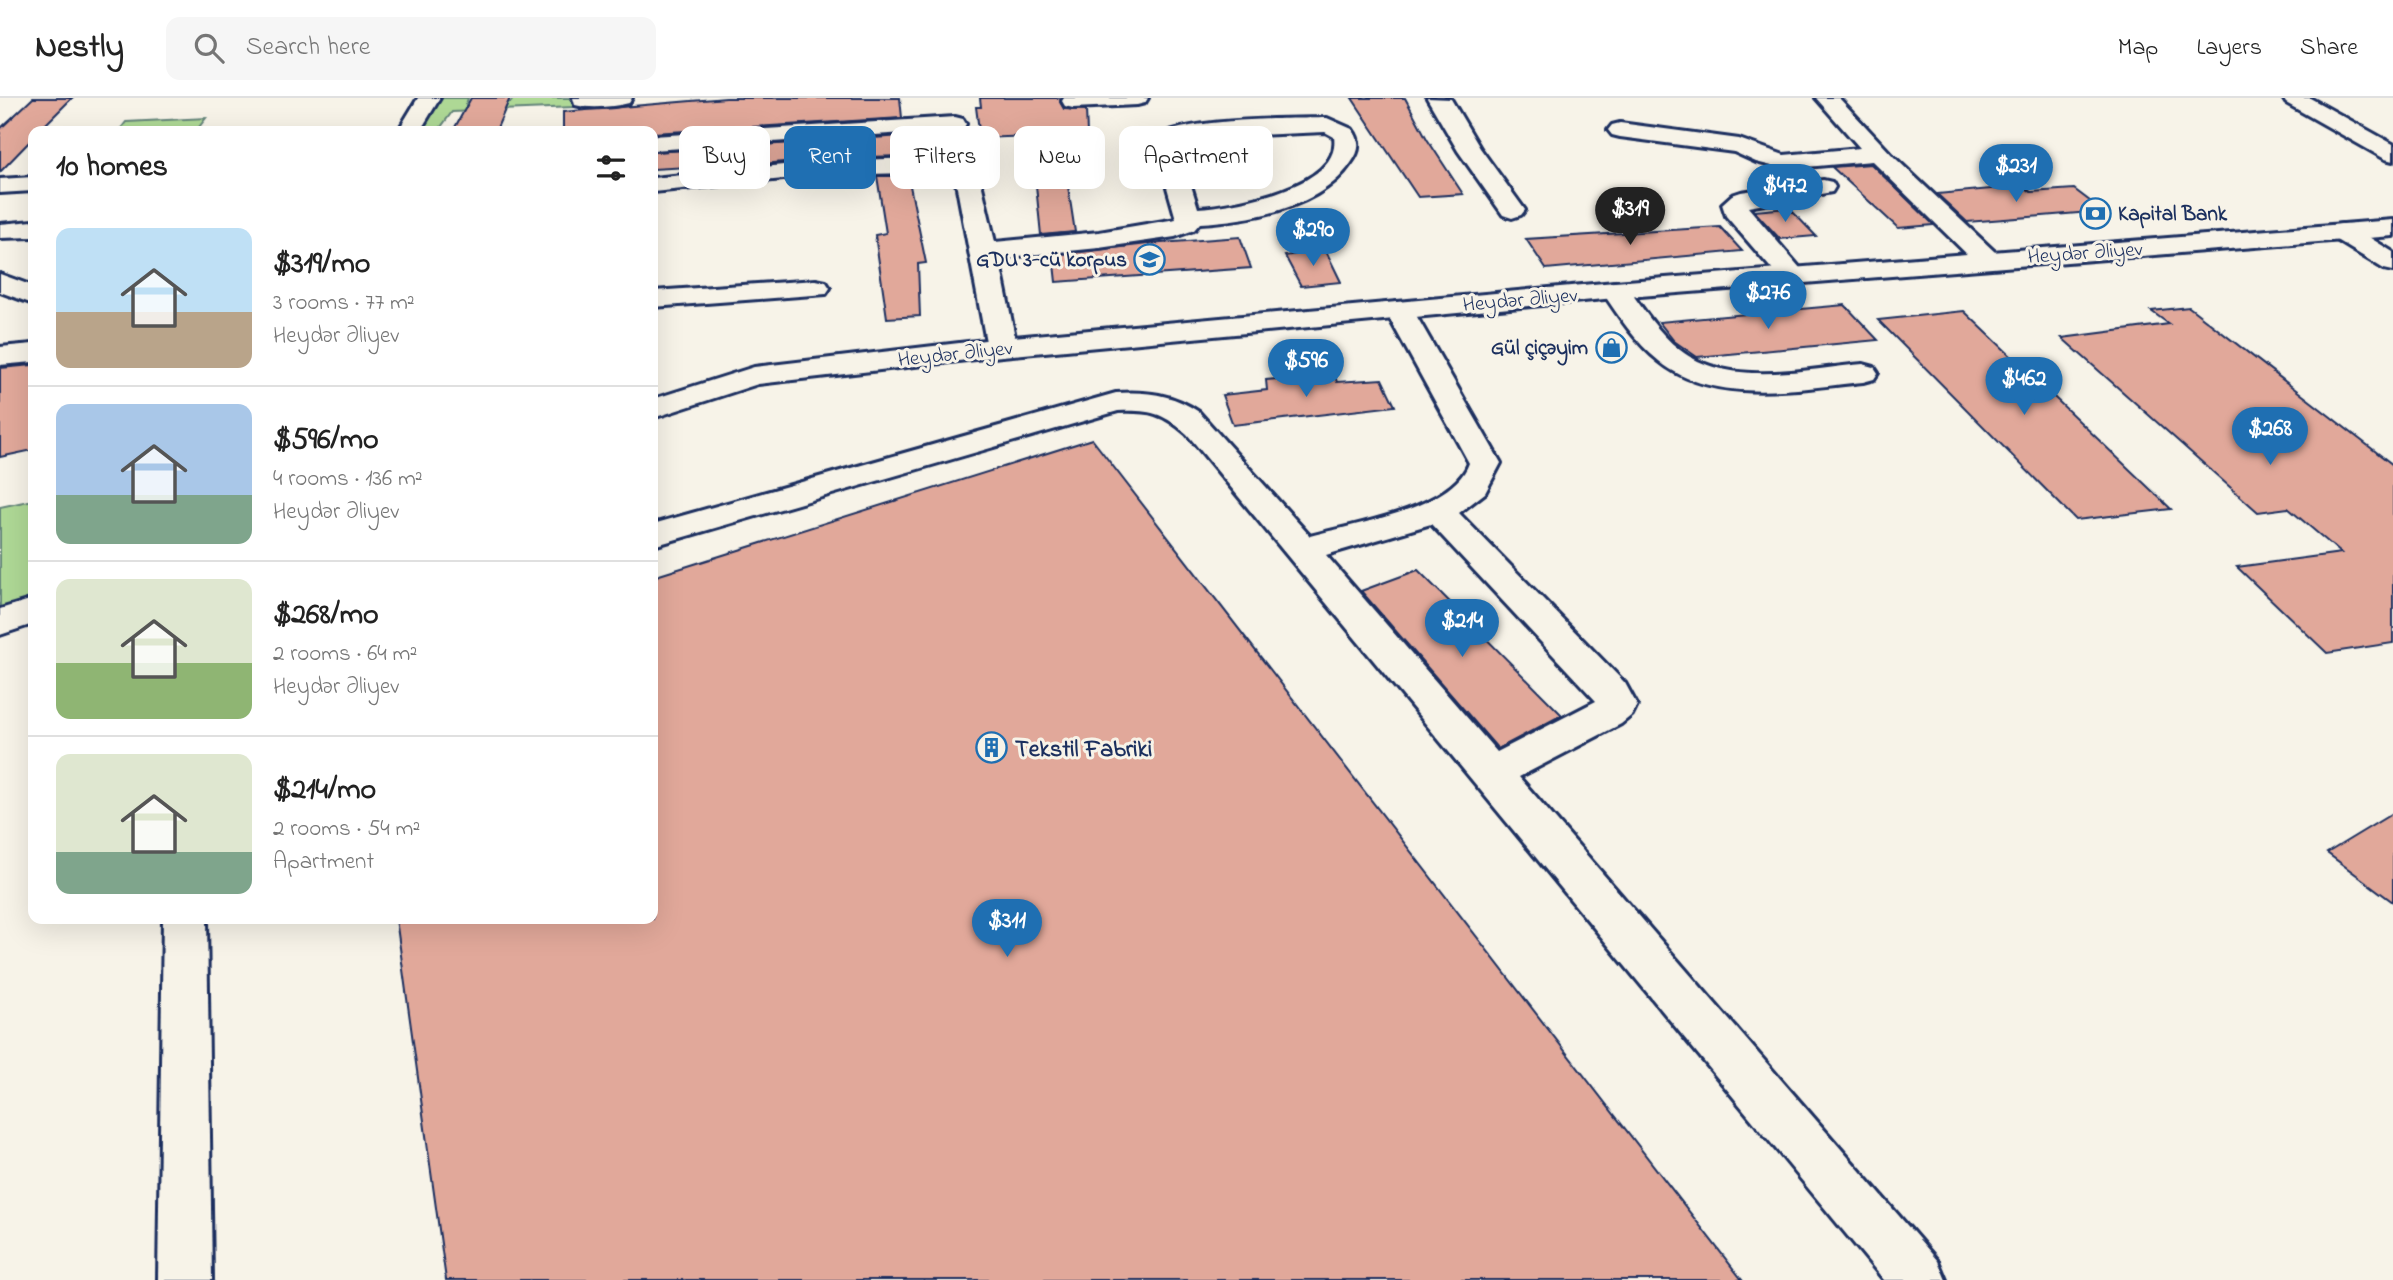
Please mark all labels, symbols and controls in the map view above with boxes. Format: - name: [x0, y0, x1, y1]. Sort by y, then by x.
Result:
- search box: [166, 17, 656, 80]
- text: Nestly: [35, 24, 124, 72]
- icon: search: [190, 29, 228, 67]
- text: Search here: [246, 29, 370, 67]
- text: Map: [2118, 31, 2158, 66]
- text: Layers: [2196, 31, 2262, 66]
- text: Share: [2300, 31, 2358, 66]
- chip: Buy: [679, 126, 770, 189]
- chip: Rent: [784, 126, 876, 189]
- chip: Filters: [890, 126, 1000, 189]
- chip: New: [1014, 126, 1105, 189]
- chip: Apartment: [1119, 126, 1273, 189]
- pin: $231: [1975, 144, 2057, 204]
- text: 10 homes: [56, 146, 168, 190]
- icon: filters: [592, 149, 630, 187]
- text: $231: [1995, 150, 2037, 183]
- pin: $472: [1744, 164, 1826, 224]
- text: $472: [1763, 170, 1807, 203]
- pin: $319: [1589, 188, 1671, 247]
- text: $319: [1611, 193, 1649, 226]
- bank icon: Kapital Bank: [2078, 196, 2112, 230]
- place label: Kapital Bank: [2118, 200, 2228, 230]
- pin: $290: [1272, 208, 1354, 268]
- text: $290: [1292, 214, 1334, 247]
- street label: Heydər Əliyev: [2027, 235, 2145, 275]
- school or university icon: GDU 3-cü korpus: [1133, 242, 1167, 276]
- text: $319/mo: [273, 243, 370, 287]
- place label: GDU 3-cü korpus: [976, 246, 1127, 276]
- icon: home: [112, 256, 196, 340]
- pin: $276: [1727, 272, 1809, 331]
- text: $276: [1746, 277, 1790, 310]
- street label: Heydər Əliyev: [1462, 281, 1580, 323]
- text: 3 rooms · 77 m²: [273, 287, 415, 320]
- text: Heydər Əliyev: [273, 320, 399, 353]
- shop icon: Gül çiçəyim: [1594, 330, 1628, 364]
- street label: Heydər Əliyev: [896, 334, 1015, 378]
- place label: Gül çiçəyim: [1491, 334, 1588, 366]
- pin: $596: [1265, 340, 1347, 399]
- text: $596: [1284, 345, 1328, 378]
- pin: $462: [1983, 358, 2065, 417]
- text: $462: [2002, 363, 2046, 396]
- pin: $268: [2229, 408, 2311, 467]
- text: $268: [2248, 413, 2292, 446]
- text: $596/mo: [273, 419, 379, 463]
- icon: home: [112, 432, 196, 516]
- text: 4 rooms · 136 m²: [273, 463, 423, 496]
- text: Heydər Əliyev: [273, 496, 399, 529]
- text: $268/mo: [273, 594, 379, 638]
- pin: $214: [1421, 600, 1503, 659]
- text: $214: [1441, 605, 1483, 638]
- icon: home: [112, 607, 196, 691]
- text: 2 rooms · 64 m²: [273, 638, 417, 671]
- text: Heydər Əliyev: [273, 671, 399, 704]
- building icon: Tekstil Fabriki: [975, 731, 1009, 765]
- place label: Tekstil Fabriki: [1015, 733, 1152, 768]
- text: $214/mo: [273, 769, 376, 813]
- icon: home: [112, 782, 196, 866]
- text: 2 rooms · 54 m²: [273, 813, 420, 846]
- text: Apartment: [273, 846, 374, 879]
- pin: $311: [966, 900, 1048, 959]
- text: $311: [988, 905, 1026, 938]

